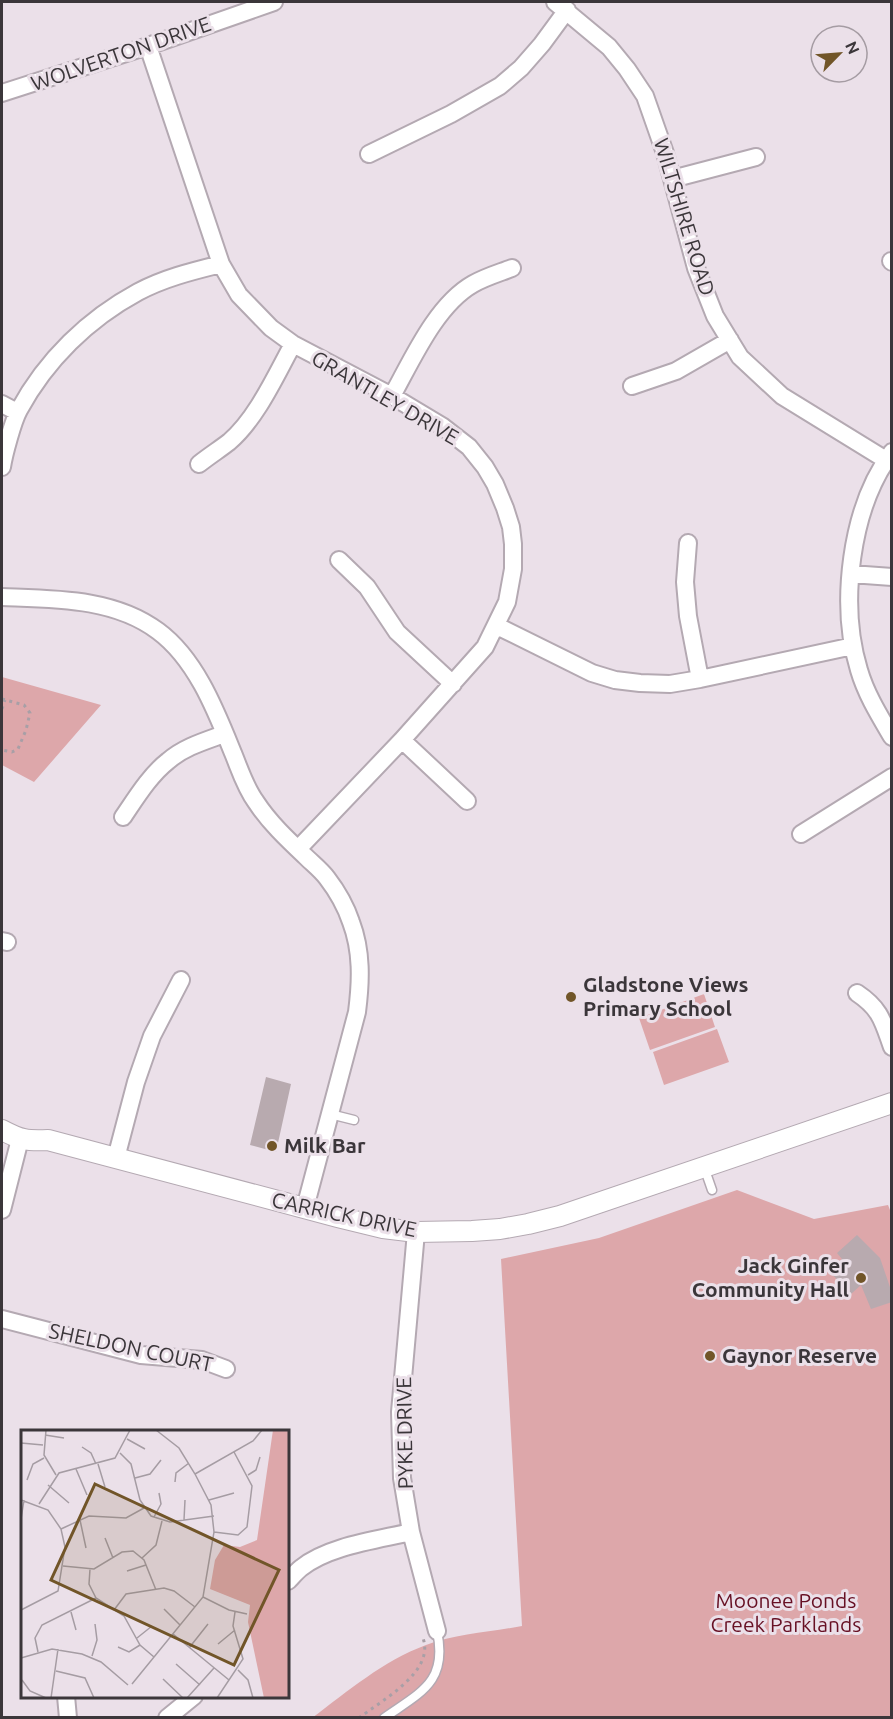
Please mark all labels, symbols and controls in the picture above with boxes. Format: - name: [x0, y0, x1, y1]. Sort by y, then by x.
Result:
- street label: WOLVERTON DRIVE: [28, 11, 214, 95]
- north arrow: [809, 24, 869, 84]
- text: N: [842, 38, 863, 57]
- street label: WILTSHIRE ROAD: [650, 135, 720, 298]
- street label: GRANTLEY DRIVE: [308, 345, 463, 449]
- place label: Gladstone Views Primary School: [583, 972, 749, 1020]
- marker: Gladstone Views Primary School: [564, 990, 578, 1004]
- place label: Milk Bar: [284, 1133, 366, 1157]
- marker: Milk Bar: [265, 1139, 279, 1153]
- street label: CARRICK DRIVE: [270, 1187, 419, 1241]
- place label: Jack Ginfer Community Hall: [692, 1253, 849, 1301]
- marker: Jack Ginfer Community Hall: [854, 1271, 868, 1285]
- street label: SHELDON COURT: [47, 1318, 216, 1376]
- place label: Gaynor Reserve: [722, 1343, 877, 1367]
- marker: Gaynor Reserve: [703, 1349, 717, 1363]
- street label: PYKE DRIVE: [391, 1377, 417, 1489]
- inset map: [21, 1430, 290, 1698]
- park label: Moonee Ponds Creek Parklands: [711, 1588, 861, 1636]

